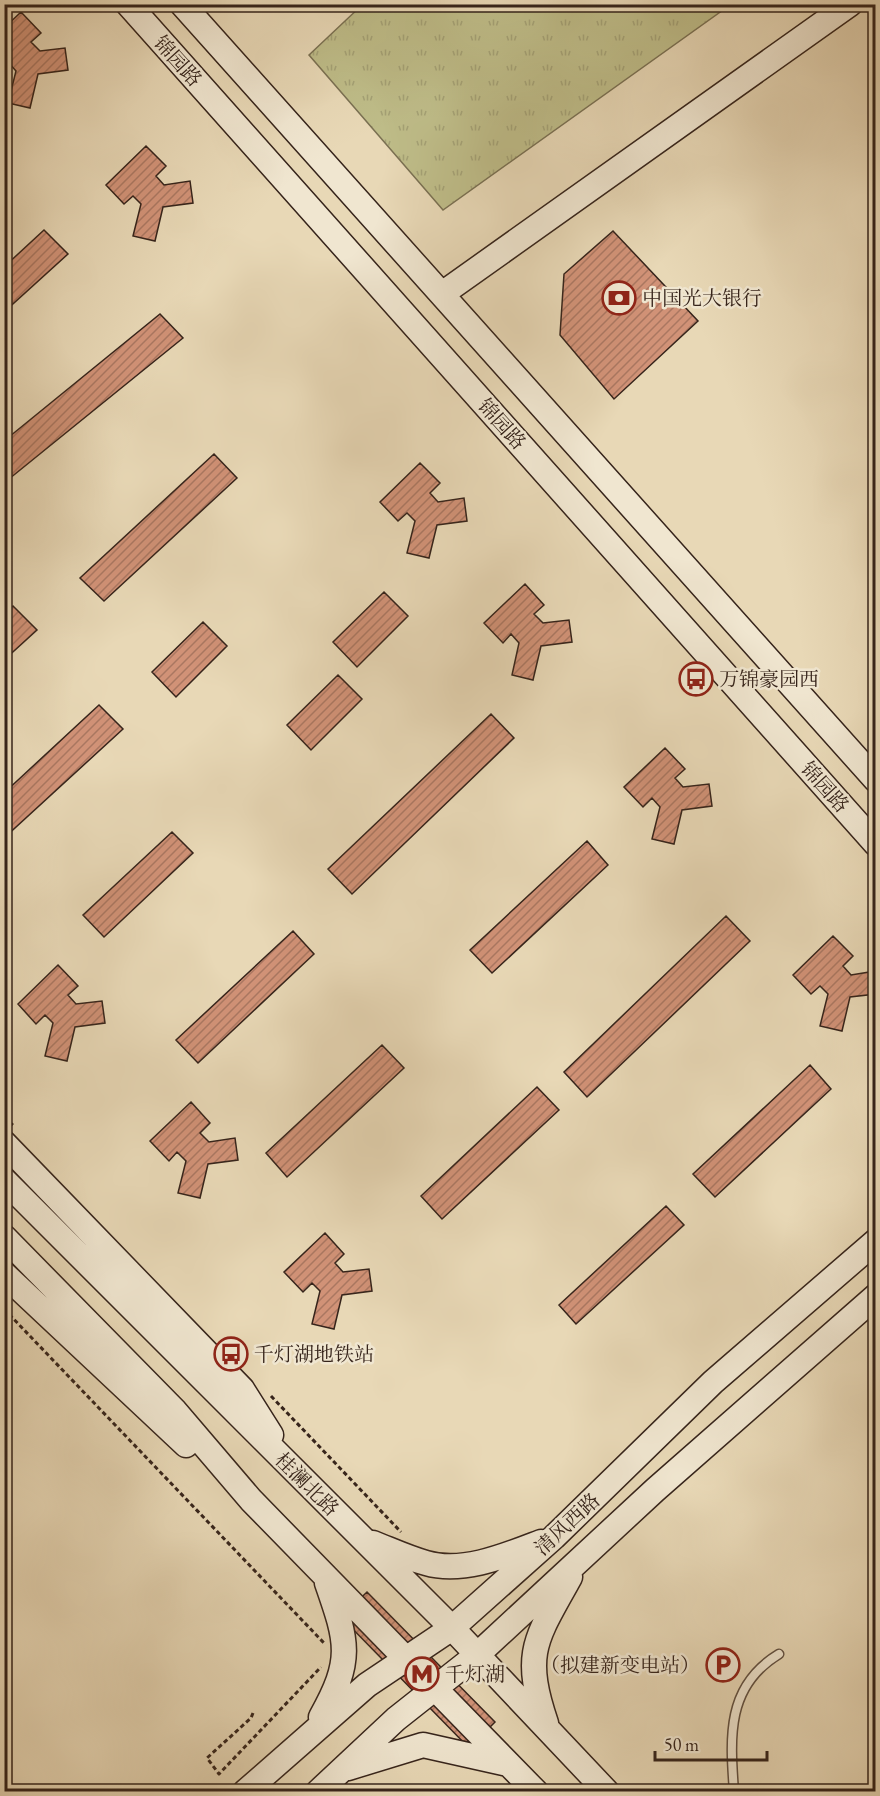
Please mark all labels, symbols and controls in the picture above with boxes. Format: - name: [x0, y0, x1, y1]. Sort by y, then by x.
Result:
- street label: 锦园路: [148, 30, 208, 92]
- bank icon: 中国光大银行: [601, 280, 637, 316]
- place label: 中国光大银行: [642, 285, 762, 311]
- street label: 锦园路: [472, 393, 532, 455]
- bus stop icon: 万锦豪园西: [678, 661, 714, 697]
- place label: 万锦豪园西: [719, 666, 819, 692]
- street label: 锦园路: [795, 756, 855, 818]
- bus stop icon: 千灯湖地铁站: [213, 1336, 249, 1372]
- place label: 千灯湖地铁站: [254, 1341, 374, 1367]
- street label: 桂澜北路: [270, 1447, 344, 1521]
- street label: 清风西路: [529, 1487, 605, 1561]
- parking icon: （拟建新变电站）: [705, 1647, 741, 1683]
- place label: （拟建新变电站）: [540, 1652, 700, 1678]
- metro station icon: 千灯湖: [404, 1656, 440, 1692]
- place label: 千灯湖: [445, 1661, 505, 1687]
- scale bar: [655, 1724, 768, 1762]
- text: 50 m: [664, 1733, 699, 1756]

